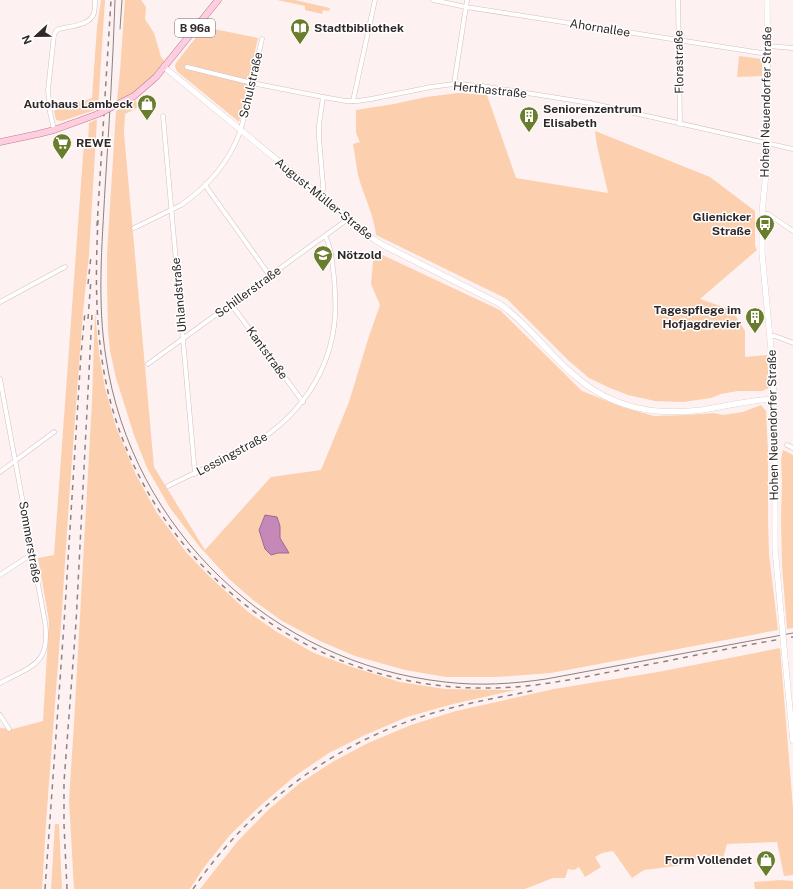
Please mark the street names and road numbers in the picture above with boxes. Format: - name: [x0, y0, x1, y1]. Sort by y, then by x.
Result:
- street label: Ahornallee: [569, 16, 631, 40]
- road number: B 96a: [175, 19, 215, 37]
- street label: Hohen Neuendorfer Straße: [758, 26, 774, 178]
- street label: Florastraße: [671, 30, 687, 94]
- street label: Schulstraße: [237, 50, 265, 119]
- street label: Herthastraße: [452, 79, 528, 101]
- street label: August-Müller-Straße: [272, 155, 376, 243]
- street label: Uhlandstraße: [169, 257, 189, 333]
- street label: Schillerstraße: [212, 263, 284, 321]
- street label: Kantstraße: [243, 324, 291, 382]
- street label: Hohen Neuendorfer Straße: [765, 349, 781, 501]
- street label: Lessingstraße: [194, 429, 270, 479]
- street label: Sommerstraße: [16, 500, 44, 584]

